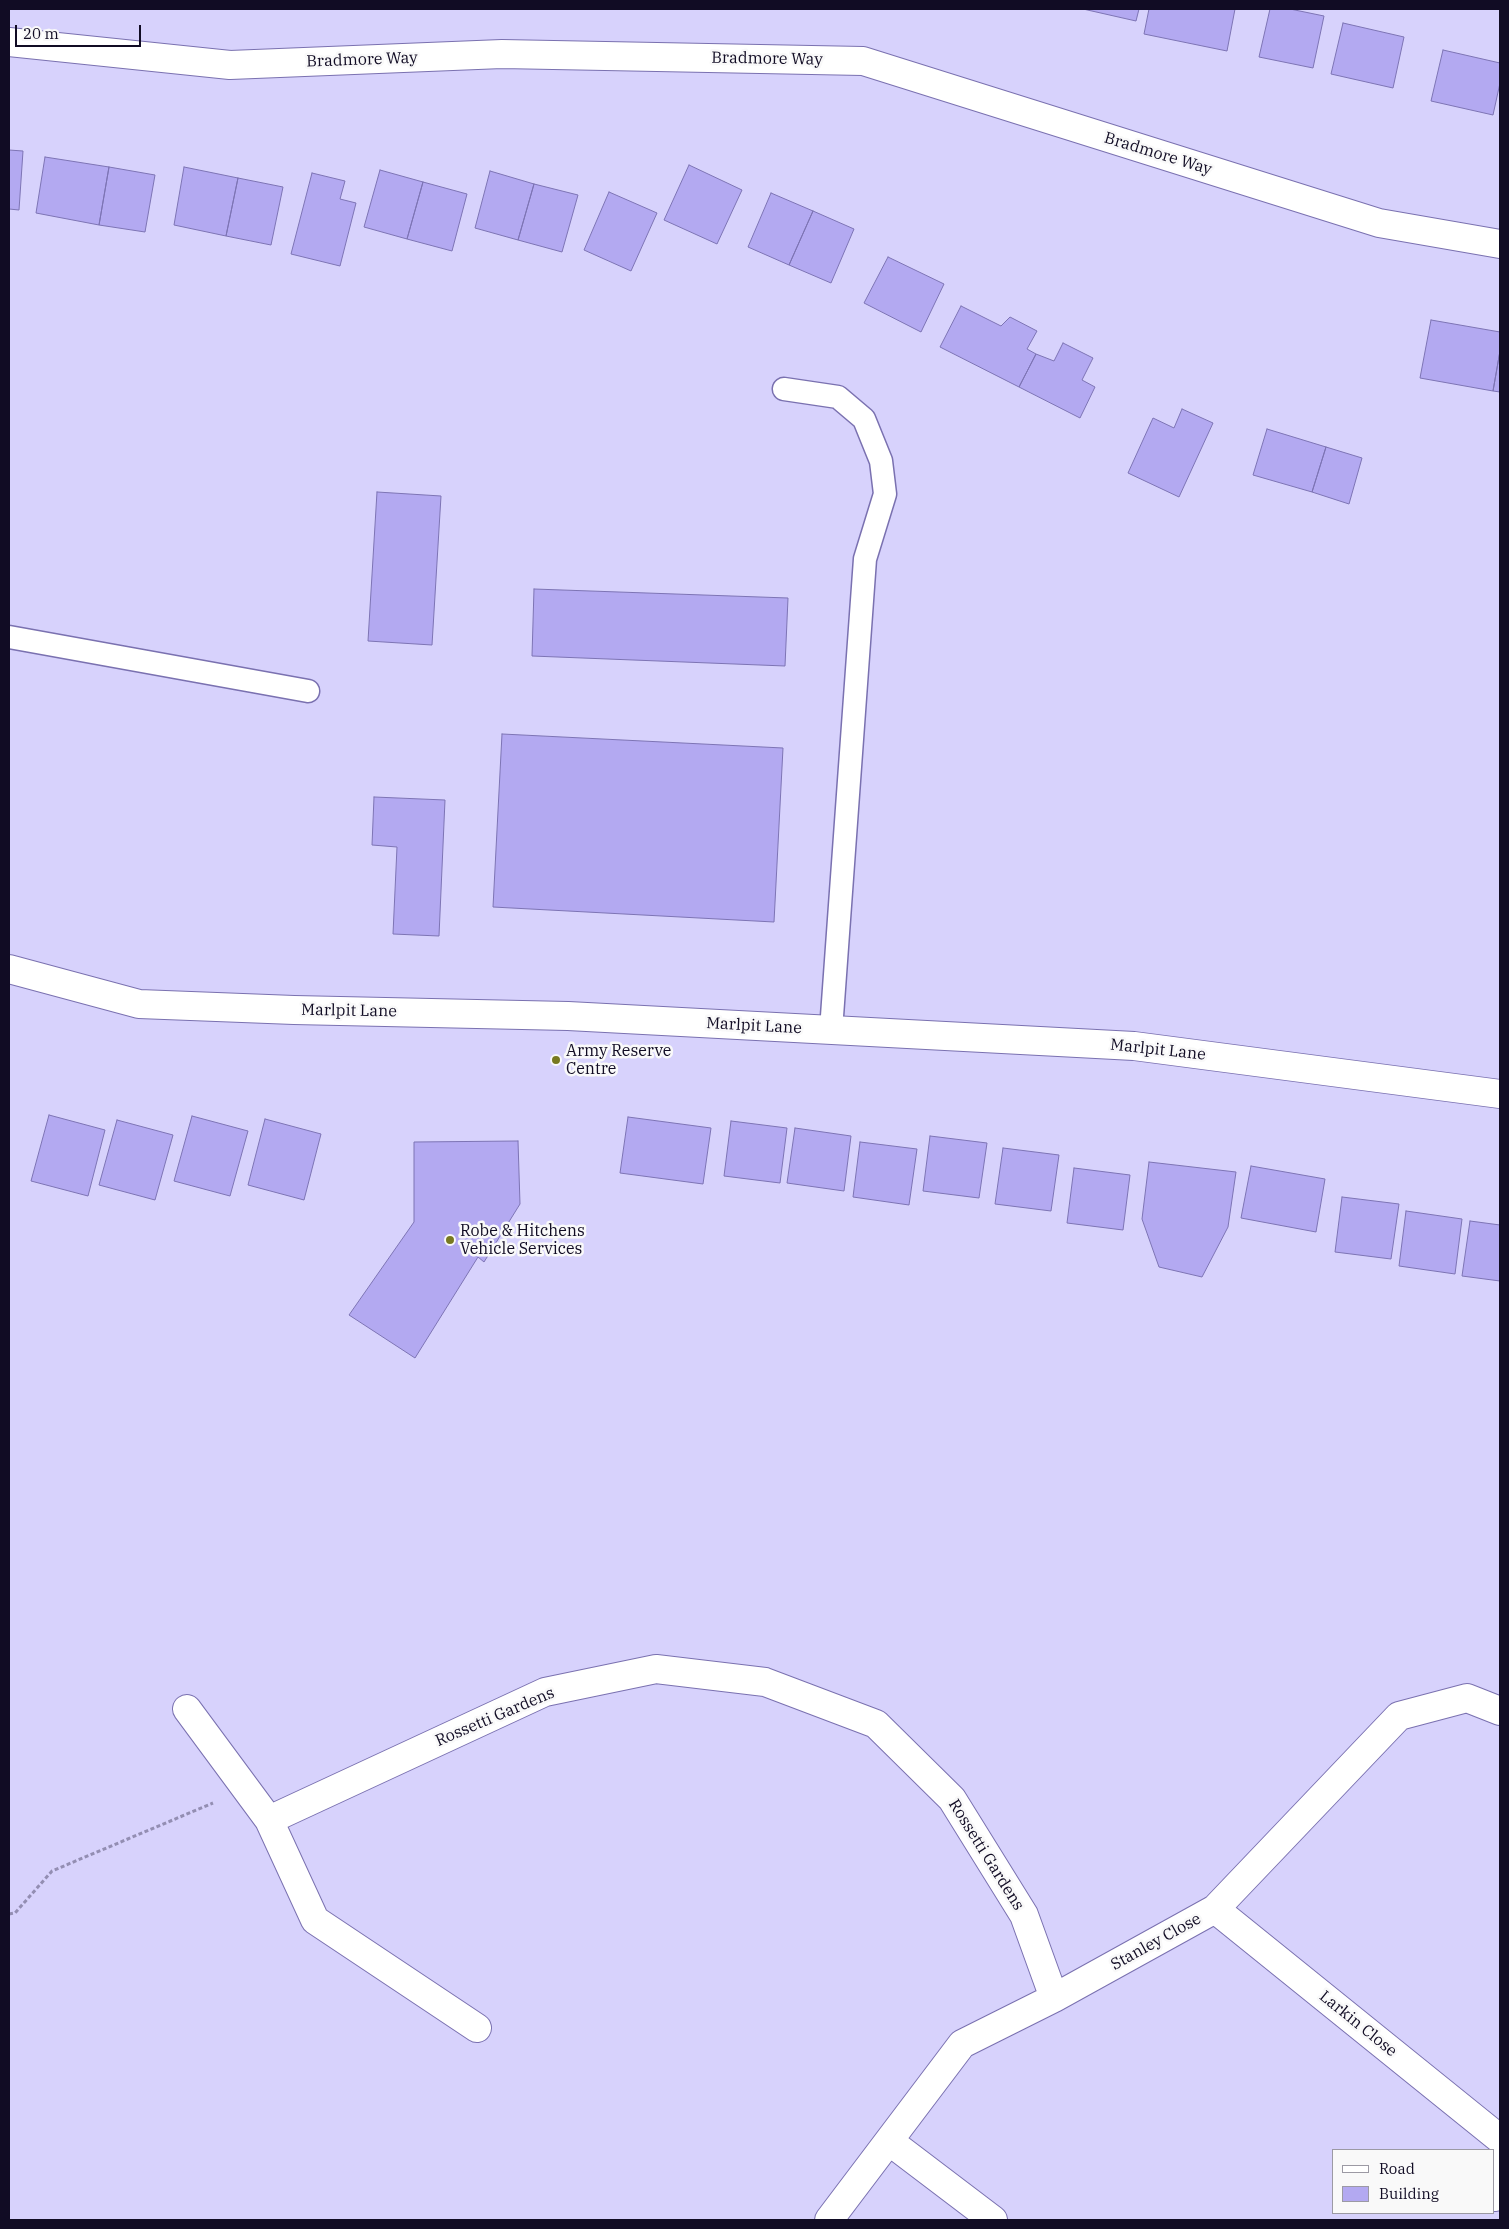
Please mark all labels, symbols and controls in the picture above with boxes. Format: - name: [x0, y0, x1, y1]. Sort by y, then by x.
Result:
- scale bar: [18, 15, 144, 47]
- text: 20 m: [23, 24, 59, 43]
- street label: Bradmore Way: [306, 48, 418, 72]
- street label: Bradmore Way: [711, 48, 823, 70]
- street label: Bradmore Way: [1102, 129, 1214, 179]
- street label: Marlpit Lane: [301, 1001, 397, 1021]
- street label: Marlpit Lane: [706, 1014, 802, 1038]
- street label: Marlpit Lane: [1109, 1035, 1207, 1065]
- place label: Army Reserve Centre: [566, 1041, 671, 1079]
- marker: Army Reserve Centre: [550, 1054, 562, 1066]
- place label: Robe & Hitchens Vehicle Services: [460, 1221, 585, 1259]
- marker: Robe & Hitchens Vehicle Services: [444, 1234, 456, 1246]
- street label: Rossetti Gardens: [433, 1683, 557, 1751]
- street label: Rossetti Gardens: [944, 1796, 1028, 1914]
- street label: Stanley Close: [1108, 1909, 1204, 1975]
- street label: Larkin Close: [1315, 1987, 1401, 2061]
- legend: [1332, 2149, 1494, 2214]
- text: Road: [1379, 2159, 1415, 2178]
- text: Building: [1379, 2184, 1439, 2203]

